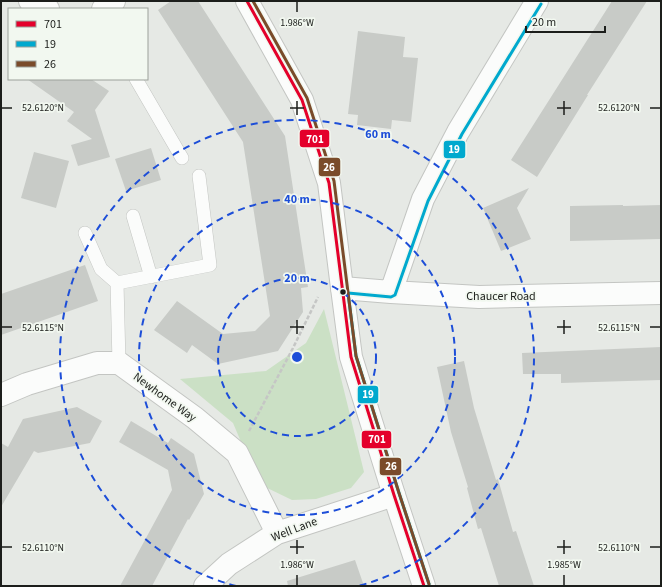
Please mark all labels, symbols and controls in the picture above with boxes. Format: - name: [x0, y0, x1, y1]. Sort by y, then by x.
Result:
- legend: [8, 8, 148, 80]
- scale bar: [526, 8, 605, 34]
- text: 20 m: [532, 14, 556, 31]
- text: 701: [44, 16, 62, 33]
- text: 1.986°W: [280, 16, 314, 30]
- text: 19: [44, 36, 56, 53]
- text: 26: [44, 56, 56, 73]
- text: 52.6120°N: [22, 101, 64, 115]
- text: 52.6120°N: [598, 101, 640, 115]
- text: 60 m: [365, 126, 391, 143]
- line badge: 701: [299, 129, 330, 148]
- text: 701: [306, 132, 324, 147]
- line badge: 19: [443, 140, 466, 159]
- text: 19: [448, 142, 460, 157]
- line badge: 26: [318, 157, 341, 177]
- text: 26: [323, 160, 335, 175]
- text: 40 m: [284, 191, 310, 208]
- text: 20 m: [284, 270, 310, 287]
- unlabelled marker: [338, 287, 348, 297]
- street label: Chaucer Road: [466, 288, 536, 305]
- text: 52.6115°N: [22, 321, 64, 335]
- text: 52.6115°N: [598, 321, 640, 335]
- centre of rings: [290, 350, 304, 364]
- street label: Newhome Way: [130, 369, 200, 426]
- line badge: 19: [357, 385, 379, 404]
- text: 19: [362, 387, 374, 402]
- line badge: 701: [361, 430, 392, 449]
- text: 701: [368, 432, 386, 447]
- line badge: 26: [379, 457, 402, 476]
- text: 26: [385, 459, 397, 474]
- street label: Well Lane: [269, 513, 320, 546]
- text: 52.6110°N: [22, 541, 64, 555]
- text: 52.6110°N: [598, 541, 640, 555]
- text: 1.986°W: [280, 558, 314, 572]
- text: 1.985°W: [547, 558, 581, 572]

